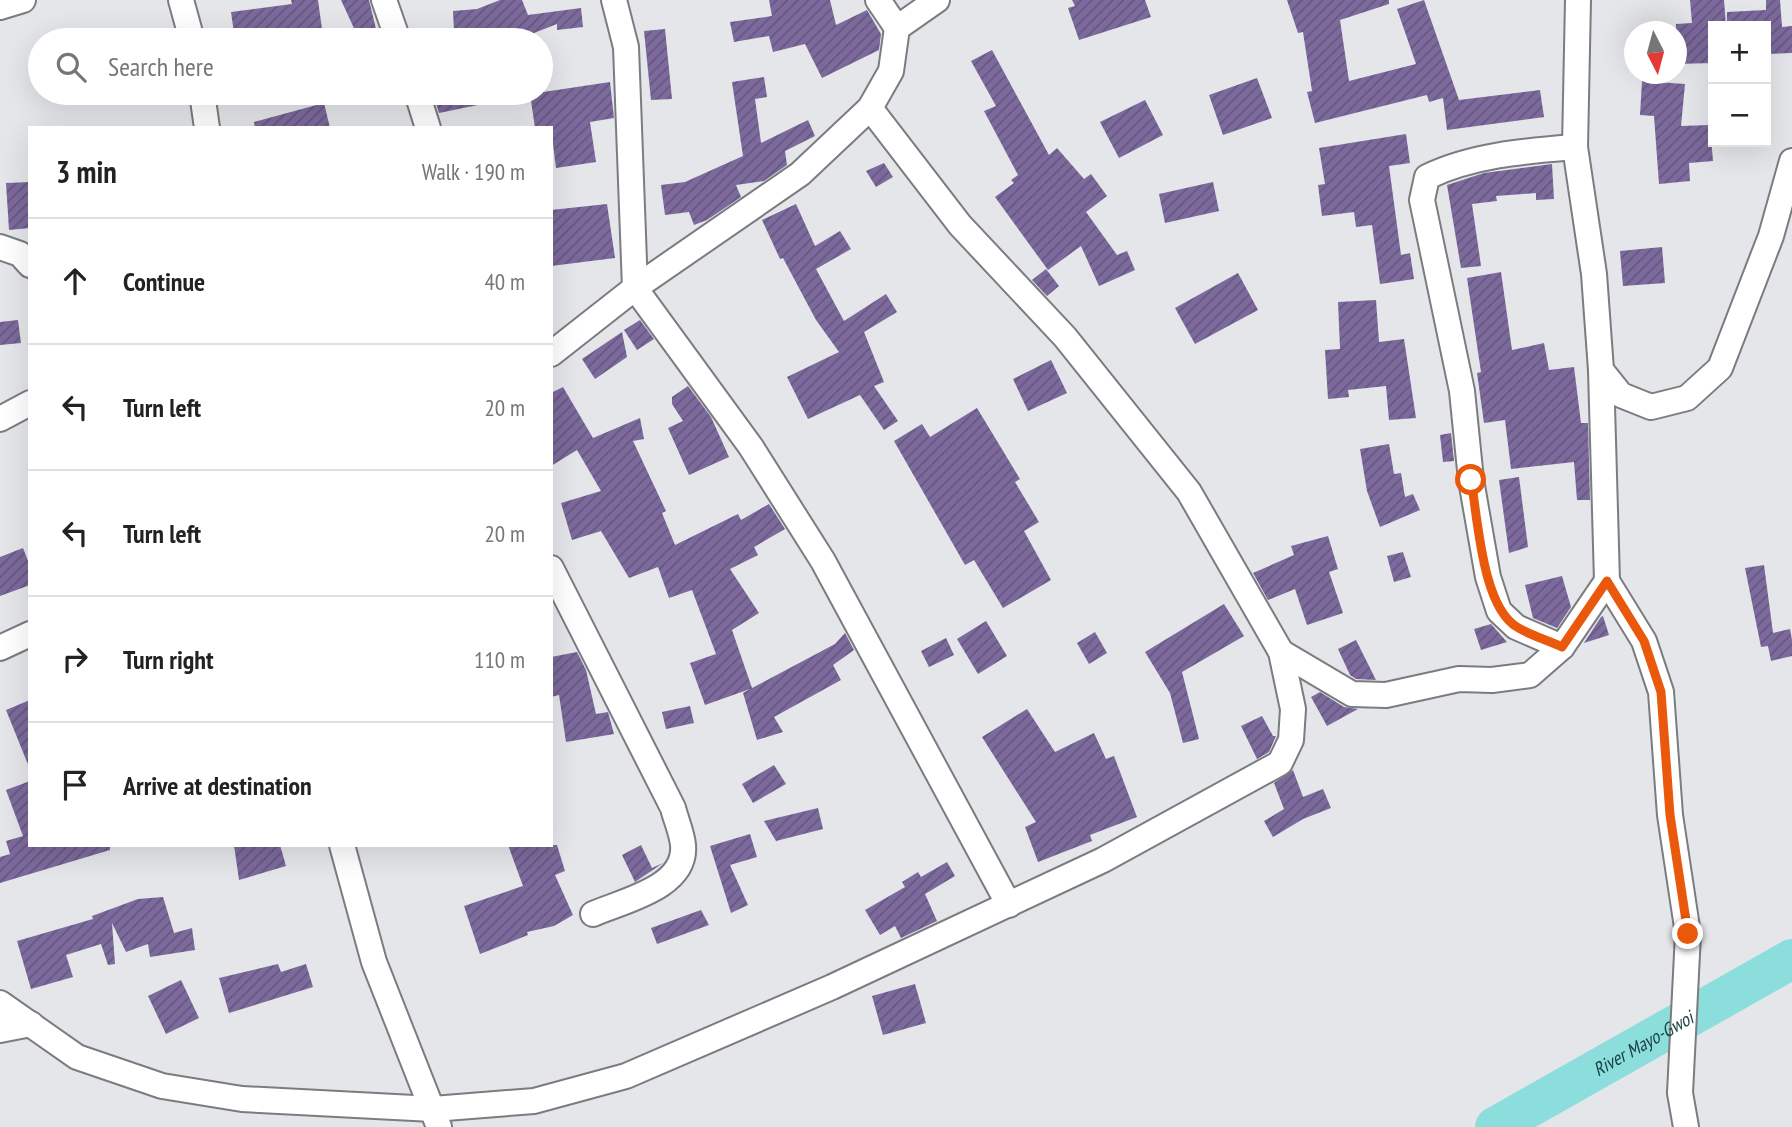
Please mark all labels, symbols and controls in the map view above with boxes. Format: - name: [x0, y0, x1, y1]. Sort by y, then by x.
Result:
- north arrow: [1624, 21, 1687, 84]
- map controls: [1708, 21, 1771, 147]
- button: +: [1708, 21, 1771, 84]
- search box: [28, 28, 553, 105]
- icon: search: [52, 48, 90, 86]
- text: Search here: [108, 50, 214, 83]
- button: −: [1708, 84, 1771, 147]
- text: 3 min: [56, 152, 117, 191]
- text: Walk · 190 m: [422, 157, 525, 186]
- icon: ahead: [56, 262, 94, 300]
- text: Continue: [123, 265, 205, 298]
- text: 40 m: [484, 267, 525, 296]
- icon: left: [56, 388, 94, 426]
- text: Turn left: [123, 391, 201, 424]
- text: 20 m: [484, 393, 525, 422]
- route start: [1455, 464, 1486, 495]
- icon: left: [56, 514, 94, 552]
- text: Turn left: [123, 517, 201, 550]
- text: 20 m: [484, 519, 525, 548]
- icon: right: [56, 640, 94, 678]
- text: Turn right: [123, 643, 214, 676]
- text: 110 m: [474, 645, 525, 674]
- icon: arrive: [56, 766, 94, 804]
- text: Arrive at destination: [123, 769, 312, 802]
- route end: [1672, 918, 1703, 949]
- water label: River Mayo-Gwoi: [1589, 1004, 1700, 1081]

